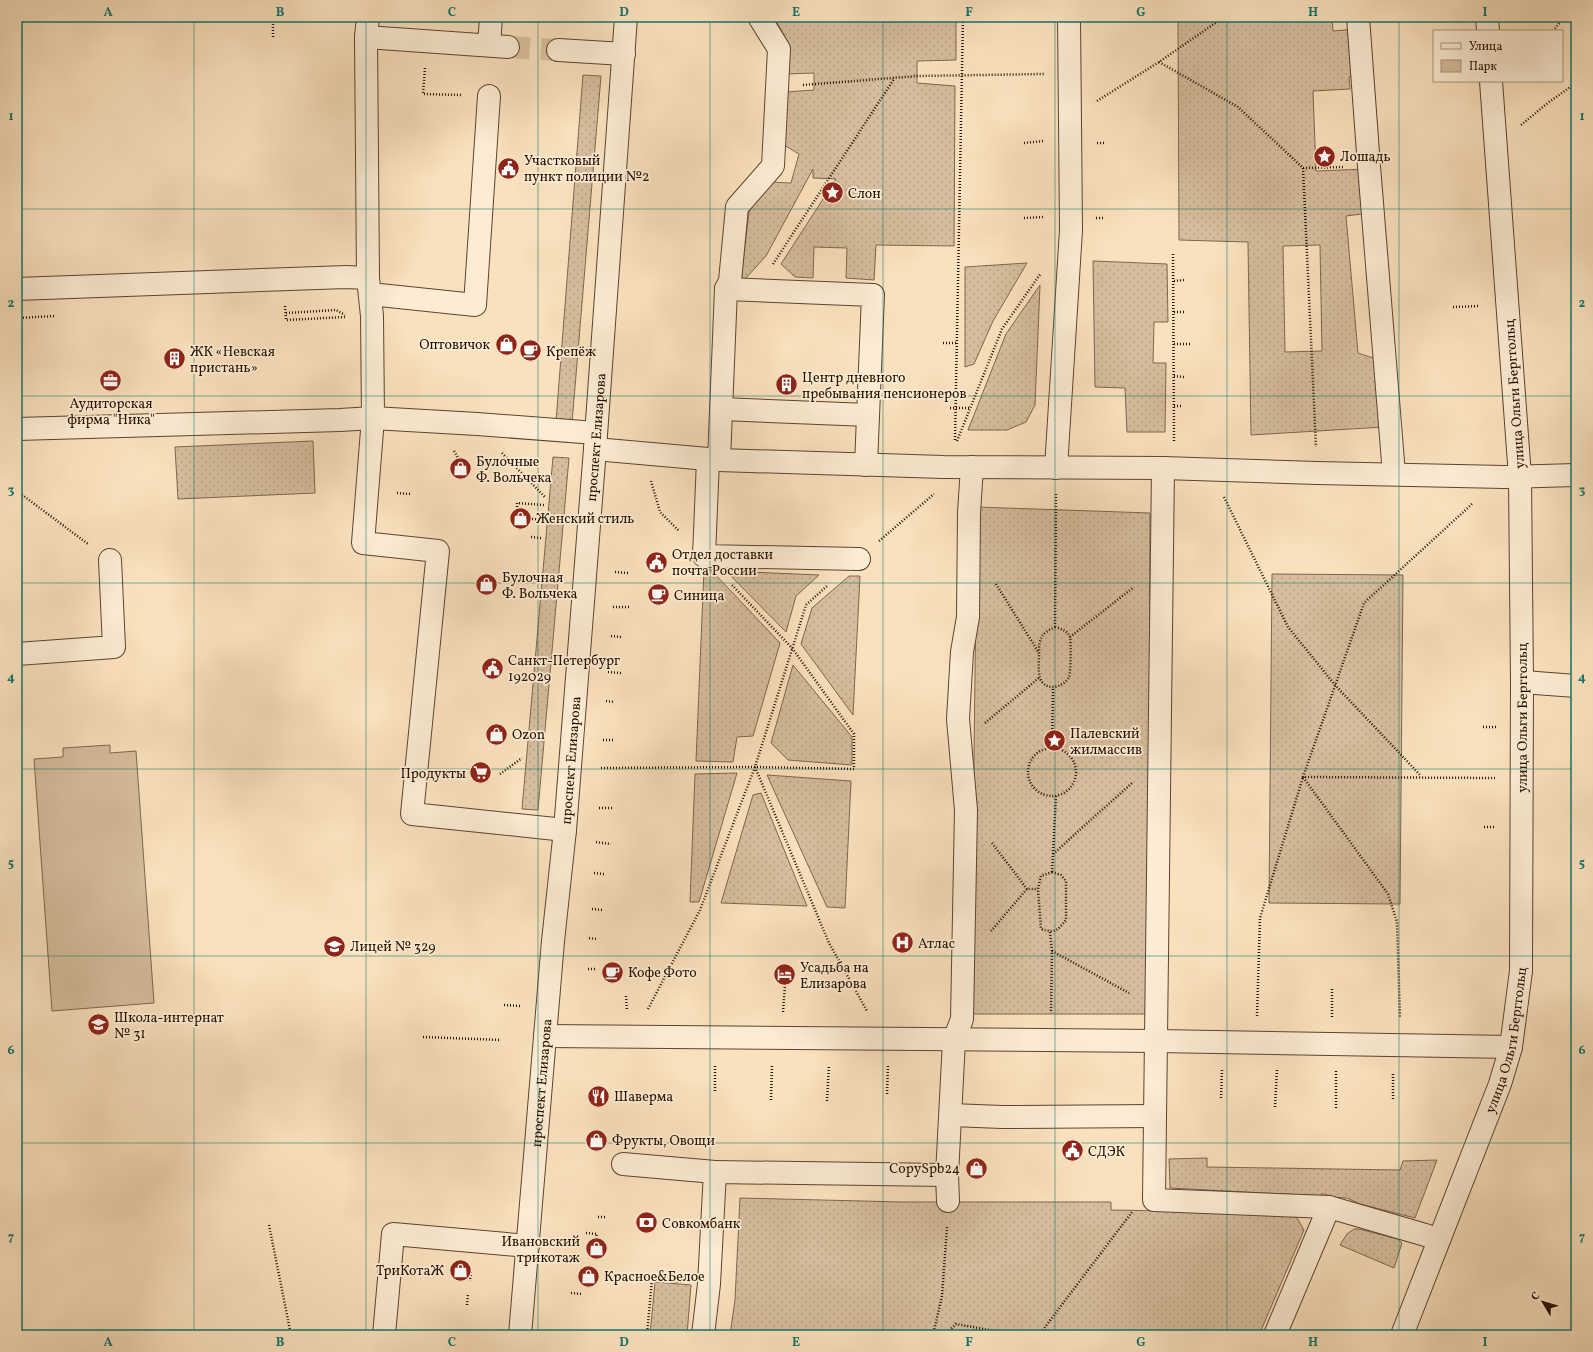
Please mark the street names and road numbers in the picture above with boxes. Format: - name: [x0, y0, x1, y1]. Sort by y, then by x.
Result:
- street label: улица Ольги Берггольц: [1501, 318, 1530, 469]
- street label: проспект Елизарова: [583, 372, 611, 502]
- street label: улица Ольги Берггольц: [1514, 642, 1533, 793]
- street label: проспект Елизарова: [557, 695, 587, 825]
- street label: улица Ольги Берггольц: [1481, 965, 1533, 1116]
- street label: проспект Елизарова: [528, 1018, 557, 1148]

